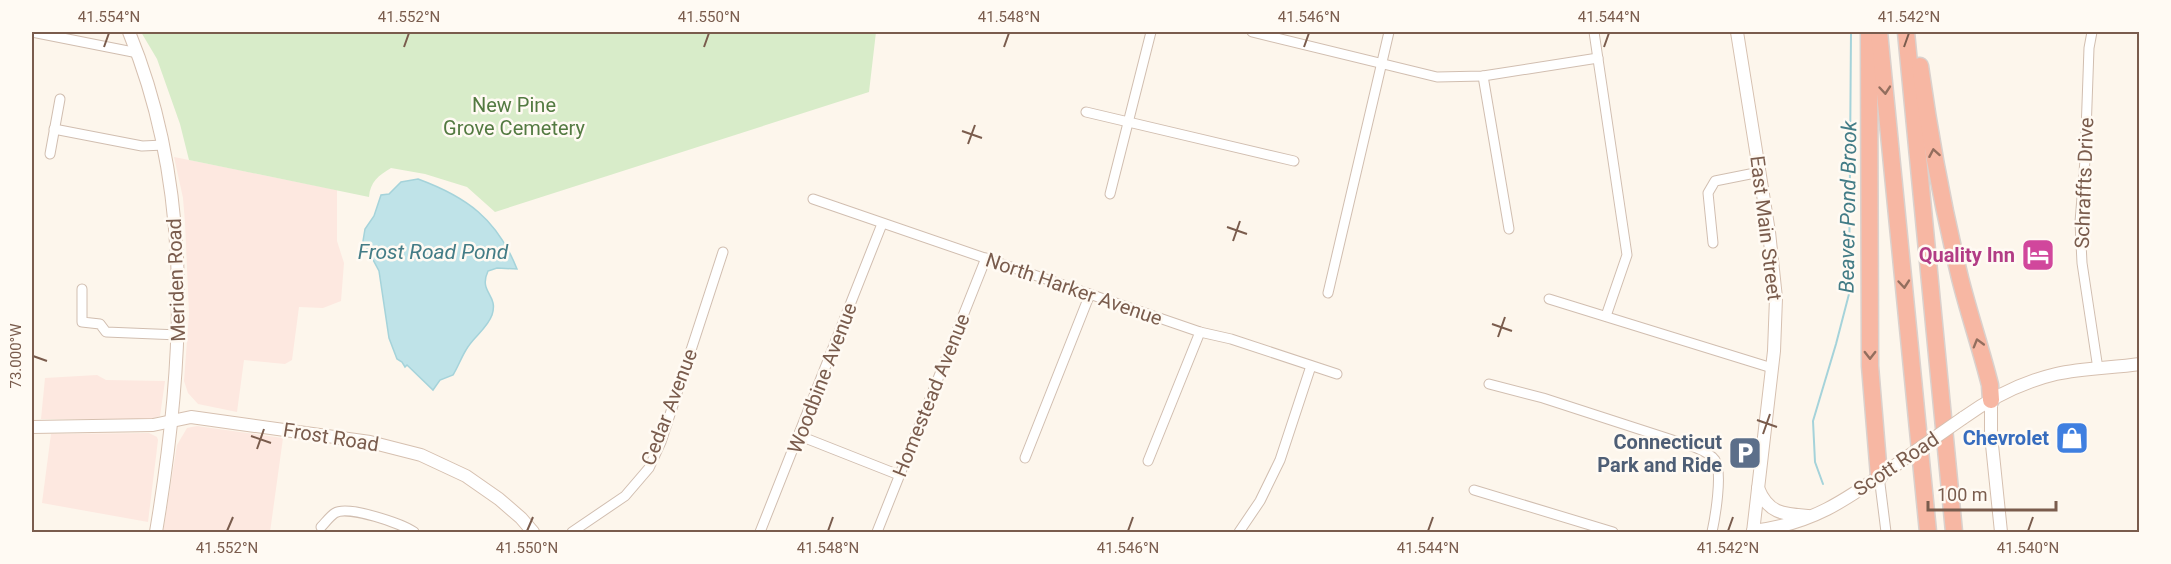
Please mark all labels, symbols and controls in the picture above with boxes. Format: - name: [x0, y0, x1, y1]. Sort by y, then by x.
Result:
- text: 41.554°N: [78, 8, 140, 26]
- text: 41.552°N: [378, 8, 440, 26]
- text: 41.550°N: [678, 8, 740, 26]
- text: 41.548°N: [978, 8, 1040, 26]
- text: 41.546°N: [1278, 8, 1340, 26]
- text: 41.544°N: [1578, 8, 1640, 26]
- text: 41.542°N: [1878, 8, 1940, 26]
- one-way arrow: [1878, 85, 1891, 94]
- park label: New Pine Grove Cemetery: [443, 93, 585, 140]
- street label: Schraffts Drive: [2070, 117, 2098, 249]
- water label: Beaver Pond Brook: [1834, 120, 1862, 293]
- one-way arrow: [1928, 148, 1940, 158]
- street label: East Main Street: [1745, 154, 1787, 302]
- street label: Meriden Road: [162, 218, 190, 342]
- hotel icon: Quality Inn: [2020, 237, 2056, 273]
- water label: Frost Road Pond: [358, 240, 509, 264]
- place label: Quality Inn: [1919, 243, 2015, 267]
- street label: North Harker Avenue: [983, 248, 1165, 330]
- one-way arrow: [1897, 279, 1910, 288]
- street label: Woodbine Avenue: [782, 299, 862, 457]
- street label: Homestead Avenue: [887, 310, 975, 480]
- text: 73.000°W: [7, 323, 25, 389]
- one-way arrow: [1973, 338, 1985, 349]
- street label: Cedar Avenue: [636, 345, 702, 469]
- one-way arrow: [1864, 350, 1876, 359]
- street label: Frost Road: [281, 418, 381, 456]
- shop icon: Chevrolet: [2054, 420, 2090, 456]
- place label: Chevrolet: [1963, 426, 2049, 450]
- street label: Scott Road: [1849, 427, 1943, 501]
- place label: Connecticut Park and Ride: [1597, 430, 1722, 477]
- parking icon: Connecticut Park and Ride: [1727, 435, 1763, 471]
- scale bar: [1928, 474, 2056, 512]
- text: 100 m: [1937, 484, 1988, 505]
- text: 41.552°N: [196, 539, 258, 557]
- text: 41.550°N: [496, 539, 558, 557]
- text: 41.548°N: [797, 539, 859, 557]
- text: 41.546°N: [1097, 539, 1159, 557]
- text: 41.544°N: [1397, 539, 1459, 557]
- text: 41.542°N: [1697, 539, 1759, 557]
- text: 41.540°N: [1997, 539, 2059, 557]

